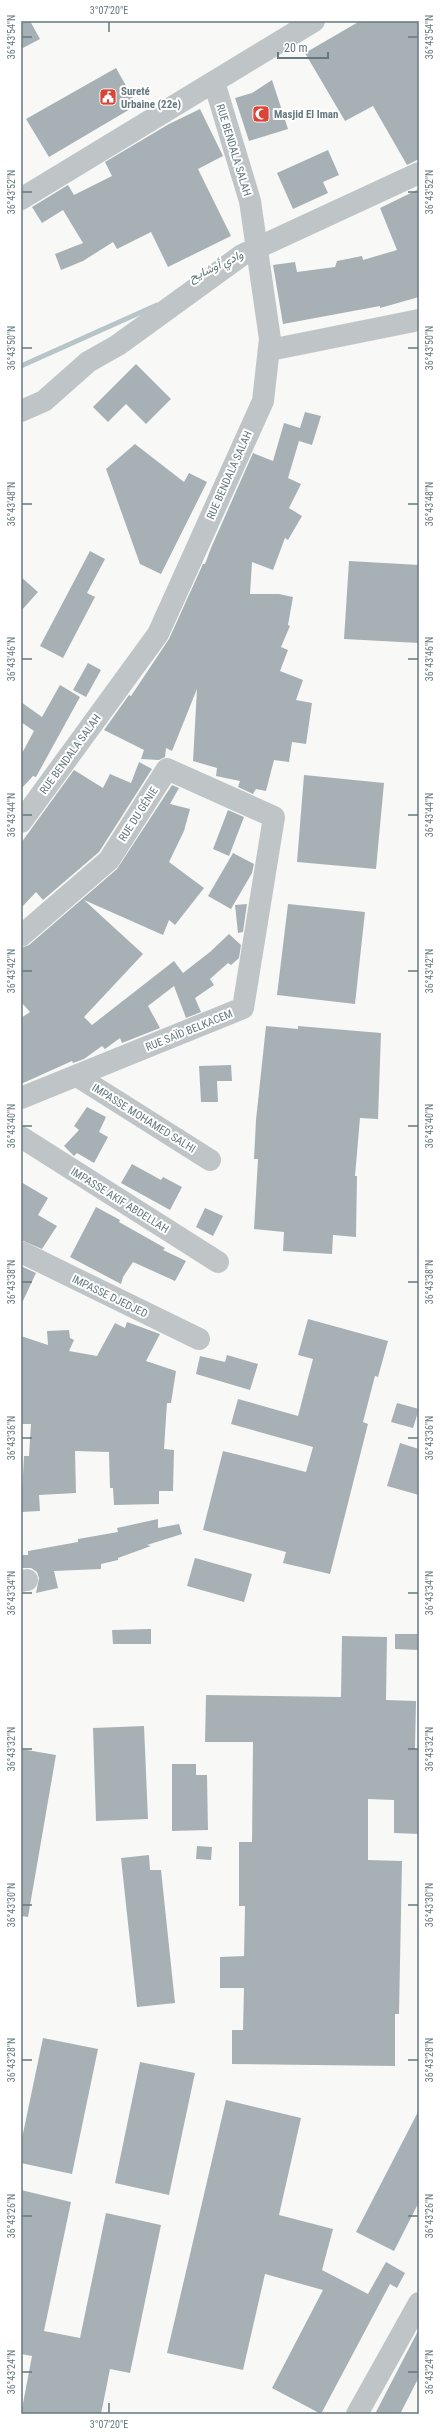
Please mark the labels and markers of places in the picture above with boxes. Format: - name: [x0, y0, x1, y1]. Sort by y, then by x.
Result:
- place label: Sureté Urbaine (22e): [121, 85, 181, 111]
- public building icon: Sureté Urbaine (22e): [98, 87, 118, 107]
- mosque icon: Masjid El Iman: [251, 104, 271, 124]
- place label: Masjid El Iman: [274, 108, 338, 121]

